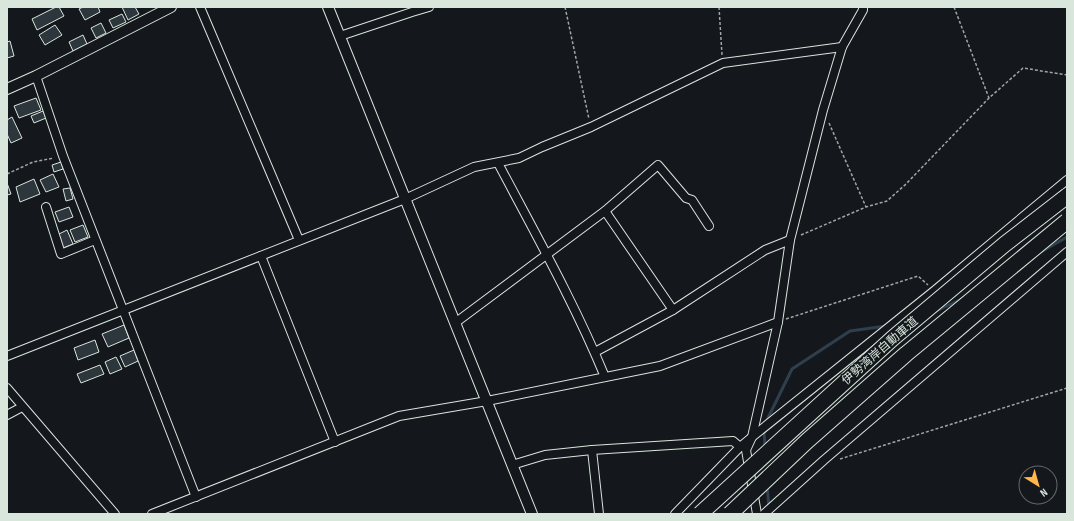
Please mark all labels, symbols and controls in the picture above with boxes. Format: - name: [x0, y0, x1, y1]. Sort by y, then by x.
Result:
- street label: 伊勢湾岸自動車道: [839, 314, 921, 388]
- north arrow: [1018, 465, 1058, 505]
- text: N: [1037, 486, 1050, 500]

